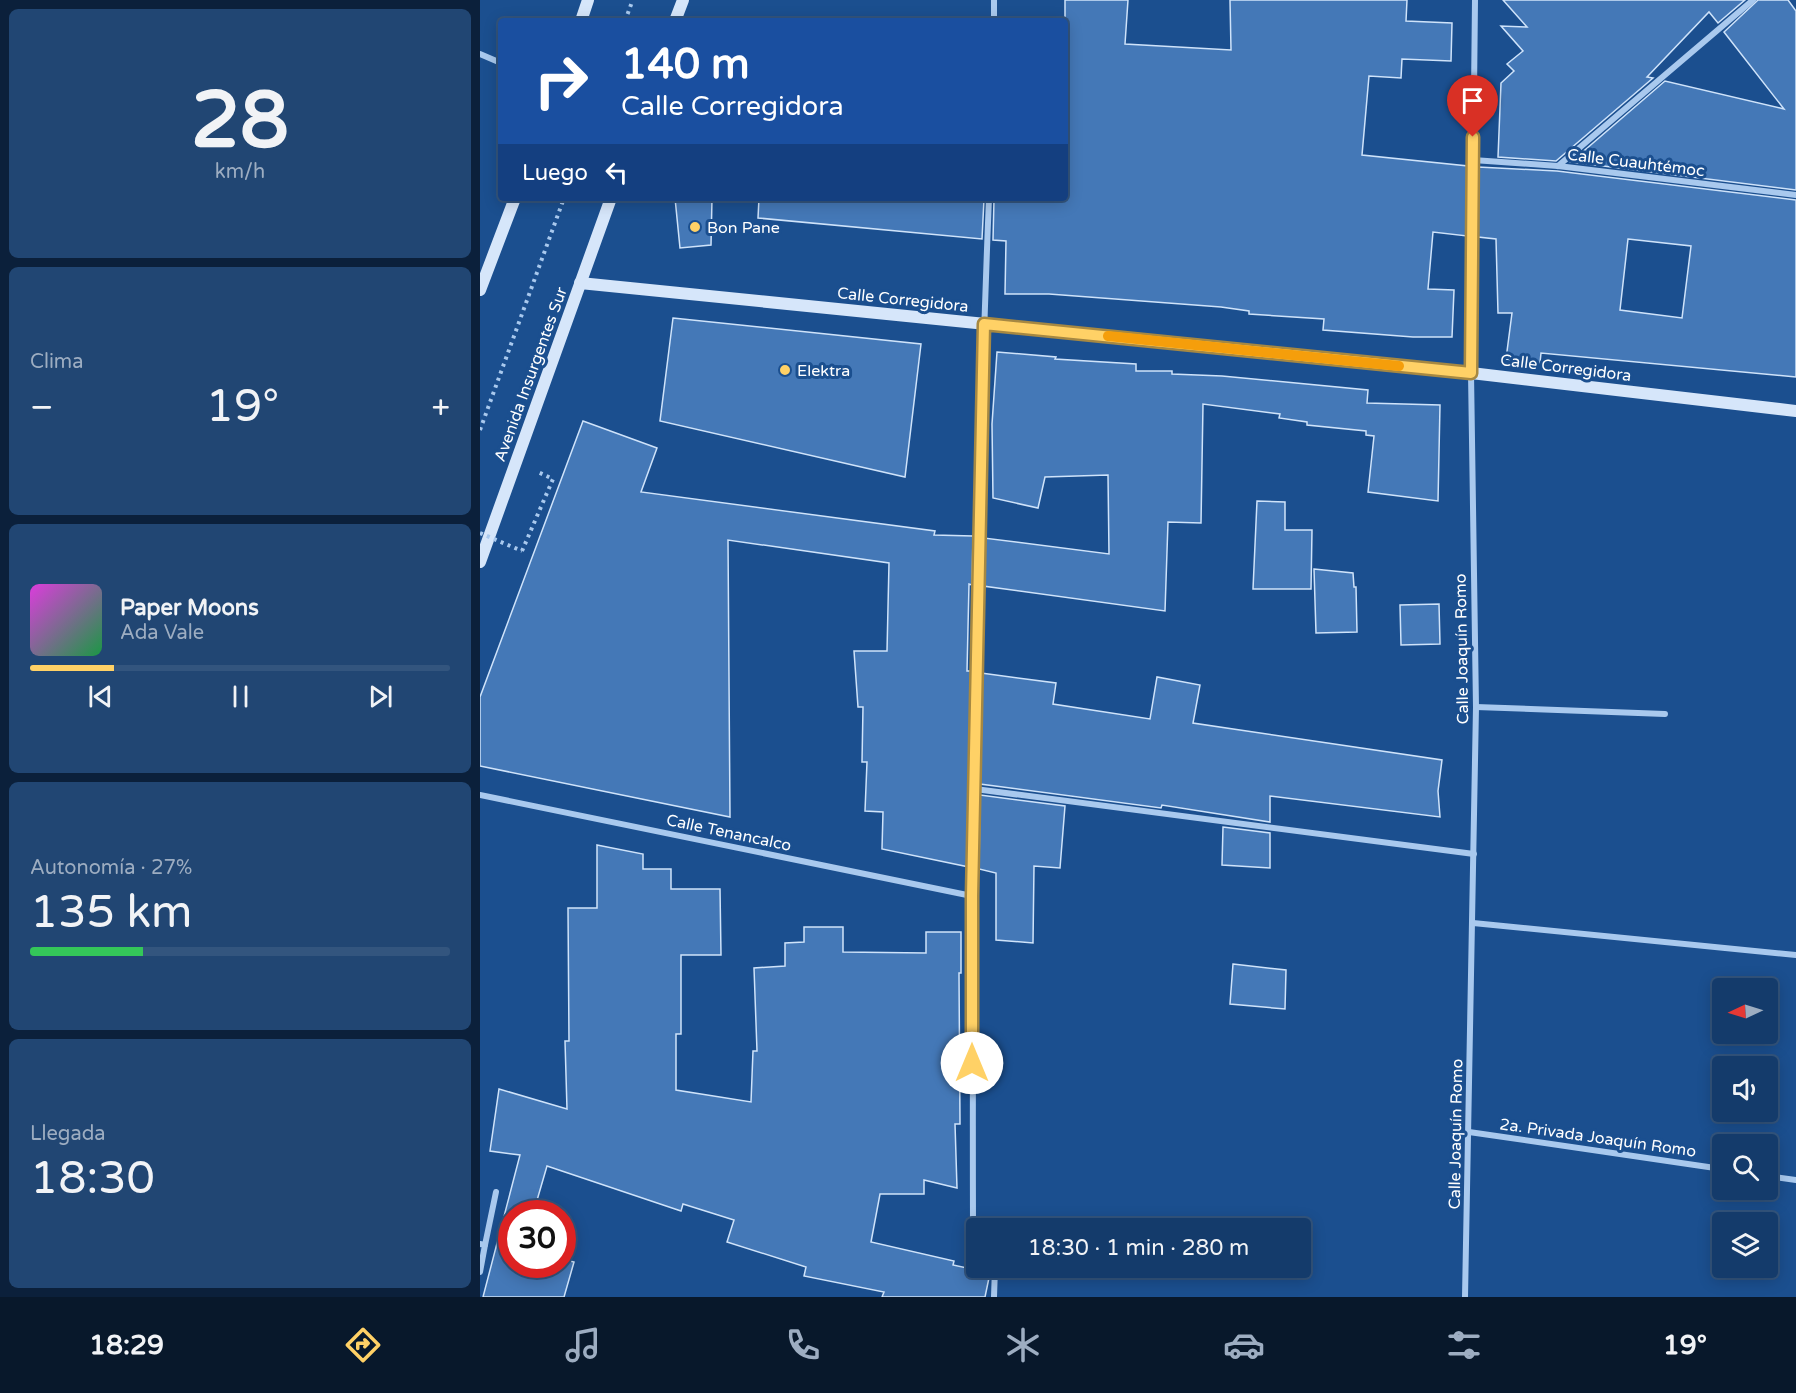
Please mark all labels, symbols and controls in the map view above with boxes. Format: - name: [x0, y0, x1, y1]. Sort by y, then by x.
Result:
- text: 140 m: [621, 39, 750, 90]
- icon: right: [522, 42, 600, 120]
- text: 28: [191, 74, 289, 168]
- pin: [1447, 75, 1498, 137]
- icon: arrive: [1456, 84, 1489, 117]
- text: Calle Corregidora: [621, 90, 844, 123]
- street label: Calle Cuauhtémoc: [1566, 145, 1706, 181]
- icon: left: [600, 156, 633, 189]
- text: km/h: [215, 160, 265, 184]
- text: Luego: [522, 160, 588, 186]
- place label: Bon Pane: [707, 218, 780, 238]
- marker: Bon Pane: [688, 220, 702, 234]
- street label: Avenida Insurgentes Sur: [490, 283, 572, 464]
- street label: Calle Corregidora: [836, 283, 970, 317]
- text: Clima: [30, 350, 83, 374]
- street label: Calle Corregidora: [1499, 350, 1633, 386]
- place label: Elektra: [797, 361, 850, 381]
- marker: Elektra: [778, 363, 792, 377]
- text: 19°: [206, 380, 279, 434]
- text: −: [30, 388, 54, 427]
- text: +: [431, 388, 450, 427]
- street label: Calle Joaquín Romo: [1451, 573, 1473, 725]
- text: Paper Moons: [120, 595, 259, 621]
- text: Ada Vale: [120, 621, 204, 645]
- icon: previous: [84, 680, 117, 713]
- icon: pause: [224, 680, 257, 713]
- icon: next: [364, 680, 397, 713]
- street label: Calle Tenancalco: [664, 810, 793, 856]
- text: Autonomía · 27%: [30, 856, 192, 880]
- text: 135 km: [30, 886, 192, 940]
- north arrow: [1712, 978, 1778, 1044]
- map controls: [1712, 978, 1778, 1278]
- position arrow: [940, 1031, 1004, 1095]
- button: sound: [1712, 1056, 1778, 1122]
- street label: Calle Joaquín Romo: [1445, 1058, 1467, 1210]
- street label: 2a. Privada Joaquín Romo: [1498, 1114, 1697, 1162]
- text: Llegada: [30, 1122, 106, 1146]
- button: search: [1712, 1134, 1778, 1200]
- text: 18:30: [30, 1152, 155, 1206]
- speed limit sign: 30: [498, 1200, 576, 1278]
- button: layers: [1712, 1212, 1778, 1278]
- text: 18:30 · 1 min · 280 m: [1028, 1235, 1249, 1261]
- icon: directions: [342, 1324, 384, 1366]
- icon: music: [562, 1324, 604, 1366]
- icon: phone: [782, 1324, 824, 1366]
- icon: climate: [1002, 1324, 1044, 1366]
- icon: car: [1223, 1324, 1265, 1366]
- icon: filters: [1443, 1324, 1485, 1366]
- text: 18:29: [89, 1329, 164, 1362]
- text: 19°: [1663, 1329, 1707, 1362]

